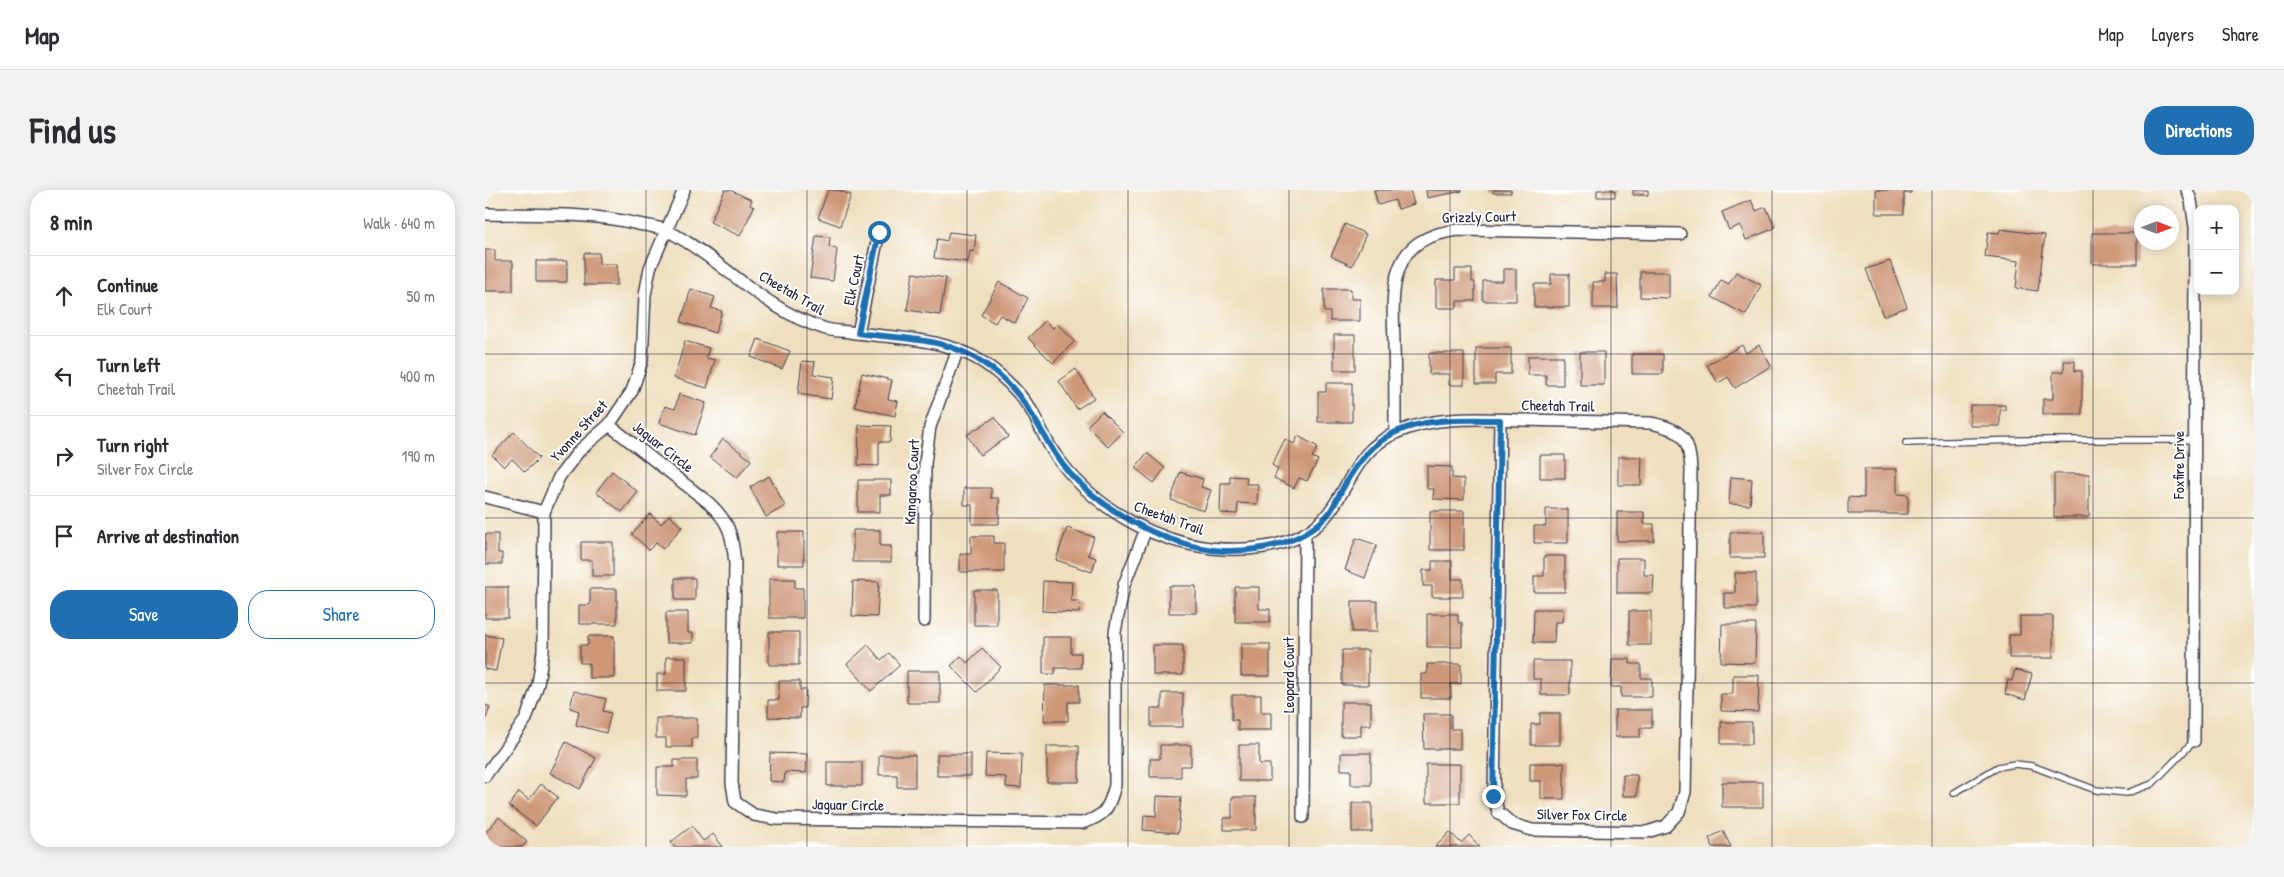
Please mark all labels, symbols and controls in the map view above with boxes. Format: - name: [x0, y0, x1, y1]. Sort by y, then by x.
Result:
- text: Map: [25, 19, 59, 51]
- text: Map: [2098, 22, 2124, 47]
- text: Layers: [2152, 22, 2194, 47]
- text: Share: [2222, 22, 2259, 47]
- button: Directions: [2144, 106, 2254, 155]
- text: Find us: [30, 107, 116, 154]
- street label: Grizzly Court: [1442, 205, 1517, 228]
- north arrow: [2134, 205, 2179, 250]
- map controls: [2194, 205, 2239, 295]
- button: +: [2194, 205, 2239, 250]
- text: 8 min: [50, 208, 92, 237]
- text: Walk · 640 m: [363, 212, 435, 234]
- route start: [868, 221, 891, 244]
- button: −: [2194, 250, 2239, 295]
- street label: Elk Court: [838, 252, 869, 307]
- street label: Cheetah Trail: [755, 265, 829, 320]
- text: Continue: [97, 272, 158, 298]
- icon: ahead: [50, 282, 78, 310]
- text: 50 m: [407, 285, 435, 307]
- text: Elk Court: [97, 298, 152, 320]
- text: Turn left: [97, 352, 160, 378]
- icon: left: [50, 362, 78, 390]
- text: 400 m: [400, 365, 435, 387]
- text: Cheetah Trail: [97, 378, 175, 400]
- street label: Cheetah Trail: [1521, 394, 1595, 417]
- street label: Yvonne Street: [545, 395, 613, 466]
- street label: Jaguar Circle: [628, 416, 698, 477]
- street label: Foxfire Drive: [2168, 431, 2189, 500]
- text: Turn right: [97, 432, 168, 458]
- street label: Kangaroo Court: [899, 438, 924, 525]
- icon: right: [50, 442, 78, 470]
- text: 190 m: [402, 445, 435, 467]
- text: Silver Fox Circle: [97, 458, 193, 480]
- street label: Cheetah Trail: [1131, 495, 1207, 540]
- icon: arrive: [50, 522, 78, 550]
- text: Arrive at destination: [97, 523, 239, 549]
- button: Save: [50, 590, 238, 639]
- button: Share: [248, 590, 435, 639]
- street label: Leopard Court: [1278, 636, 1299, 713]
- route end: [1482, 785, 1505, 808]
- street label: Jaguar Circle: [812, 793, 884, 816]
- street label: Silver Fox Circle: [1537, 803, 1627, 826]

